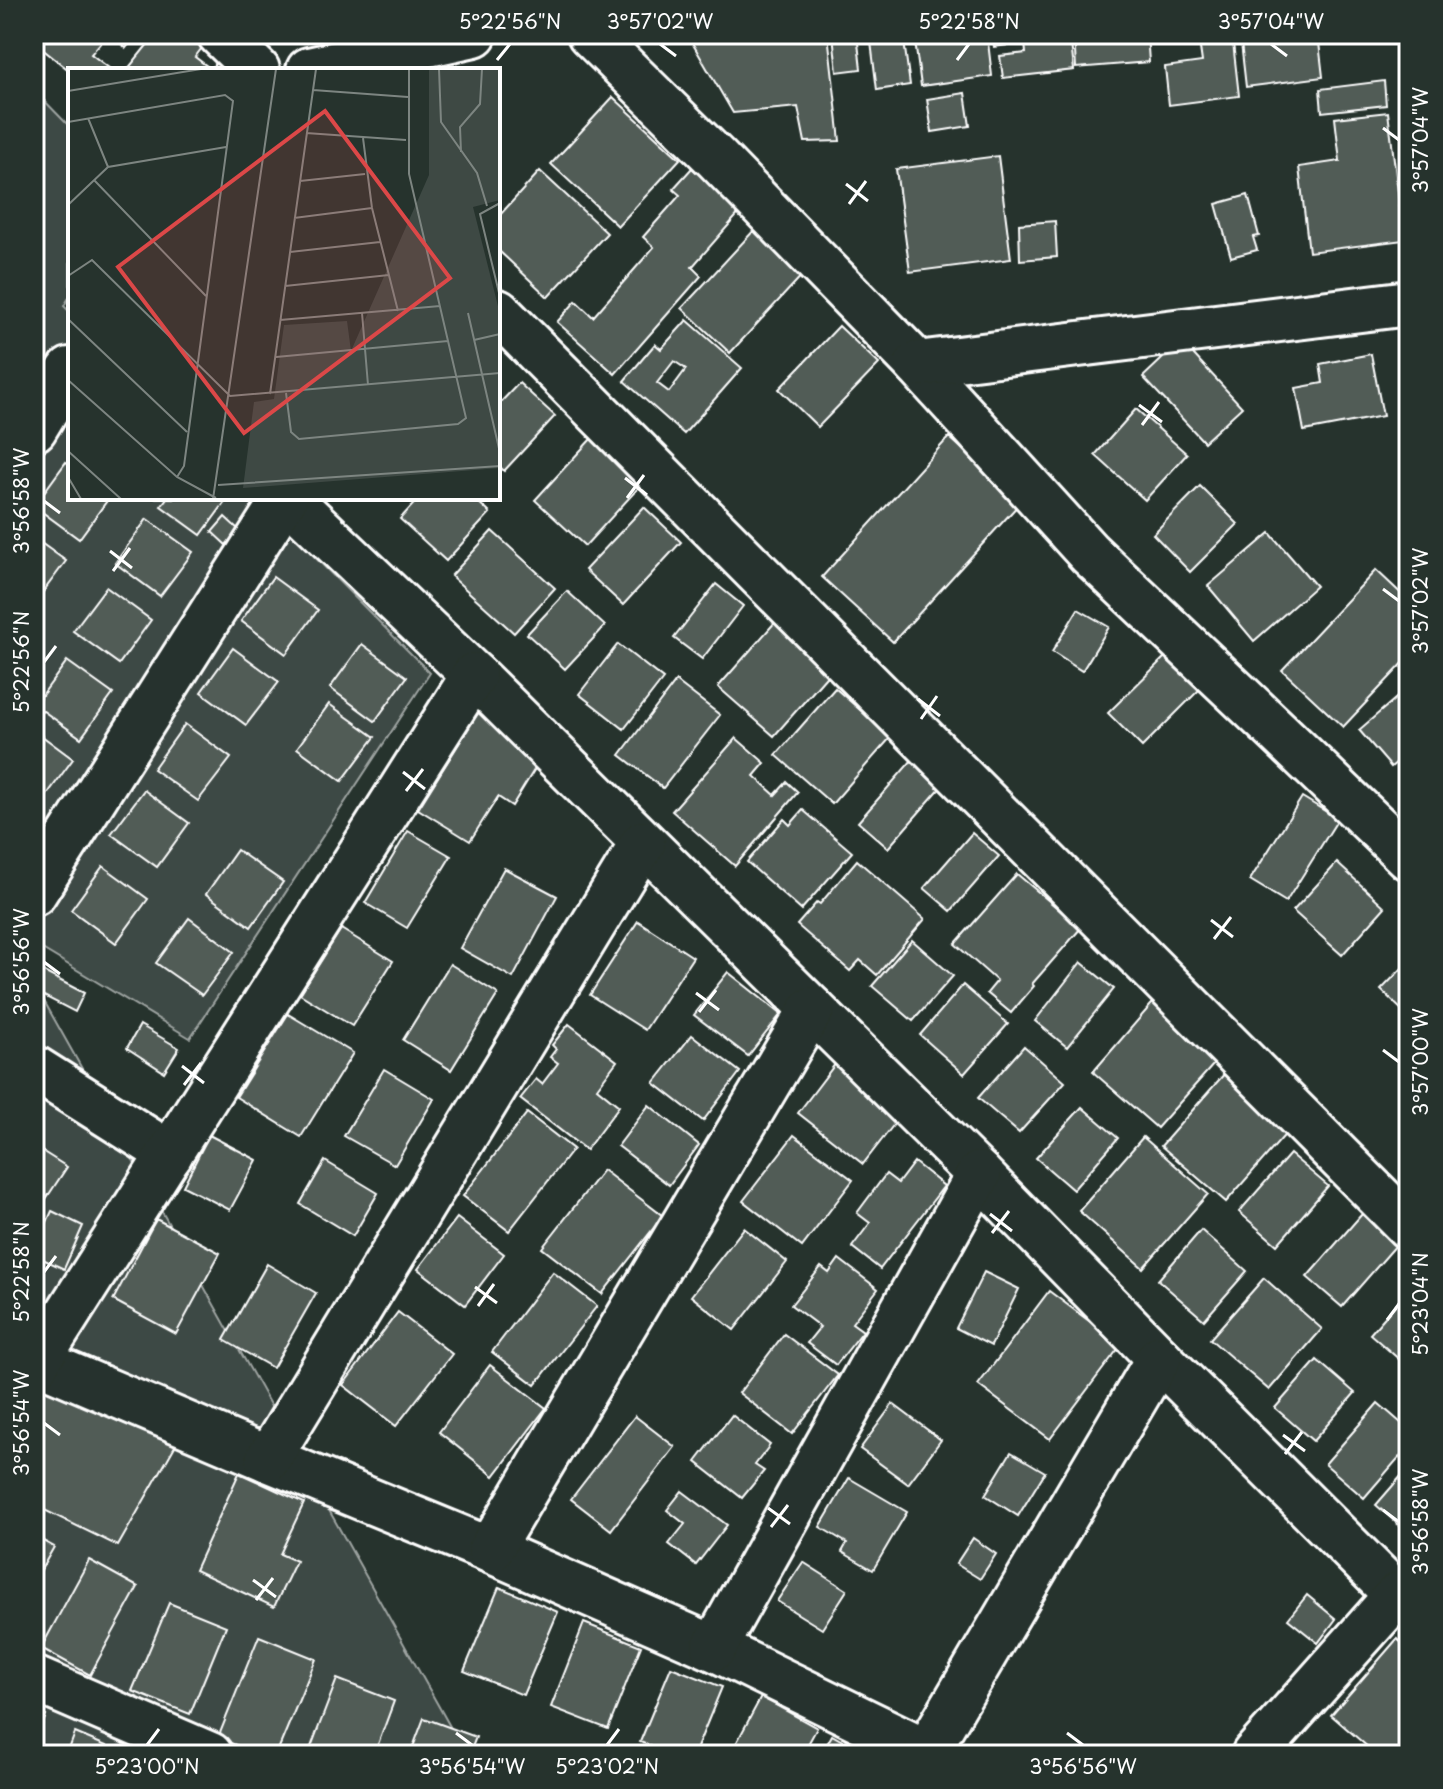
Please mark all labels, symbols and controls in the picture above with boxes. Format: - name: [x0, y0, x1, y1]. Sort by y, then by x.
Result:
- text: 5°22'56"N: [459, 6, 561, 36]
- text: 3°57'02"W: [607, 6, 714, 36]
- text: 5°22'58"N: [918, 6, 1020, 36]
- text: 3°57'04"W: [1218, 6, 1325, 36]
- inset map: [68, 68, 500, 500]
- text: 3°57'04"W: [1405, 86, 1435, 193]
- text: 3°56'58"W: [6, 447, 36, 554]
- text: 3°57'02"W: [1405, 547, 1435, 654]
- text: 5°22'56"N: [6, 611, 36, 713]
- text: 3°56'56"W: [6, 908, 36, 1016]
- text: 3°57'00"W: [1405, 1008, 1435, 1116]
- text: 5°22'58"N: [6, 1221, 36, 1323]
- text: 5°23'04"N: [1405, 1252, 1435, 1356]
- text: 3°56'54"W: [6, 1369, 36, 1476]
- text: 3°56'58"W: [1405, 1468, 1435, 1575]
- text: 5°23'00"N: [94, 1751, 200, 1781]
- text: 3°56'54"W: [419, 1751, 526, 1781]
- text: 5°23'02"N: [555, 1751, 659, 1781]
- text: 3°56'56"W: [1029, 1751, 1137, 1781]

